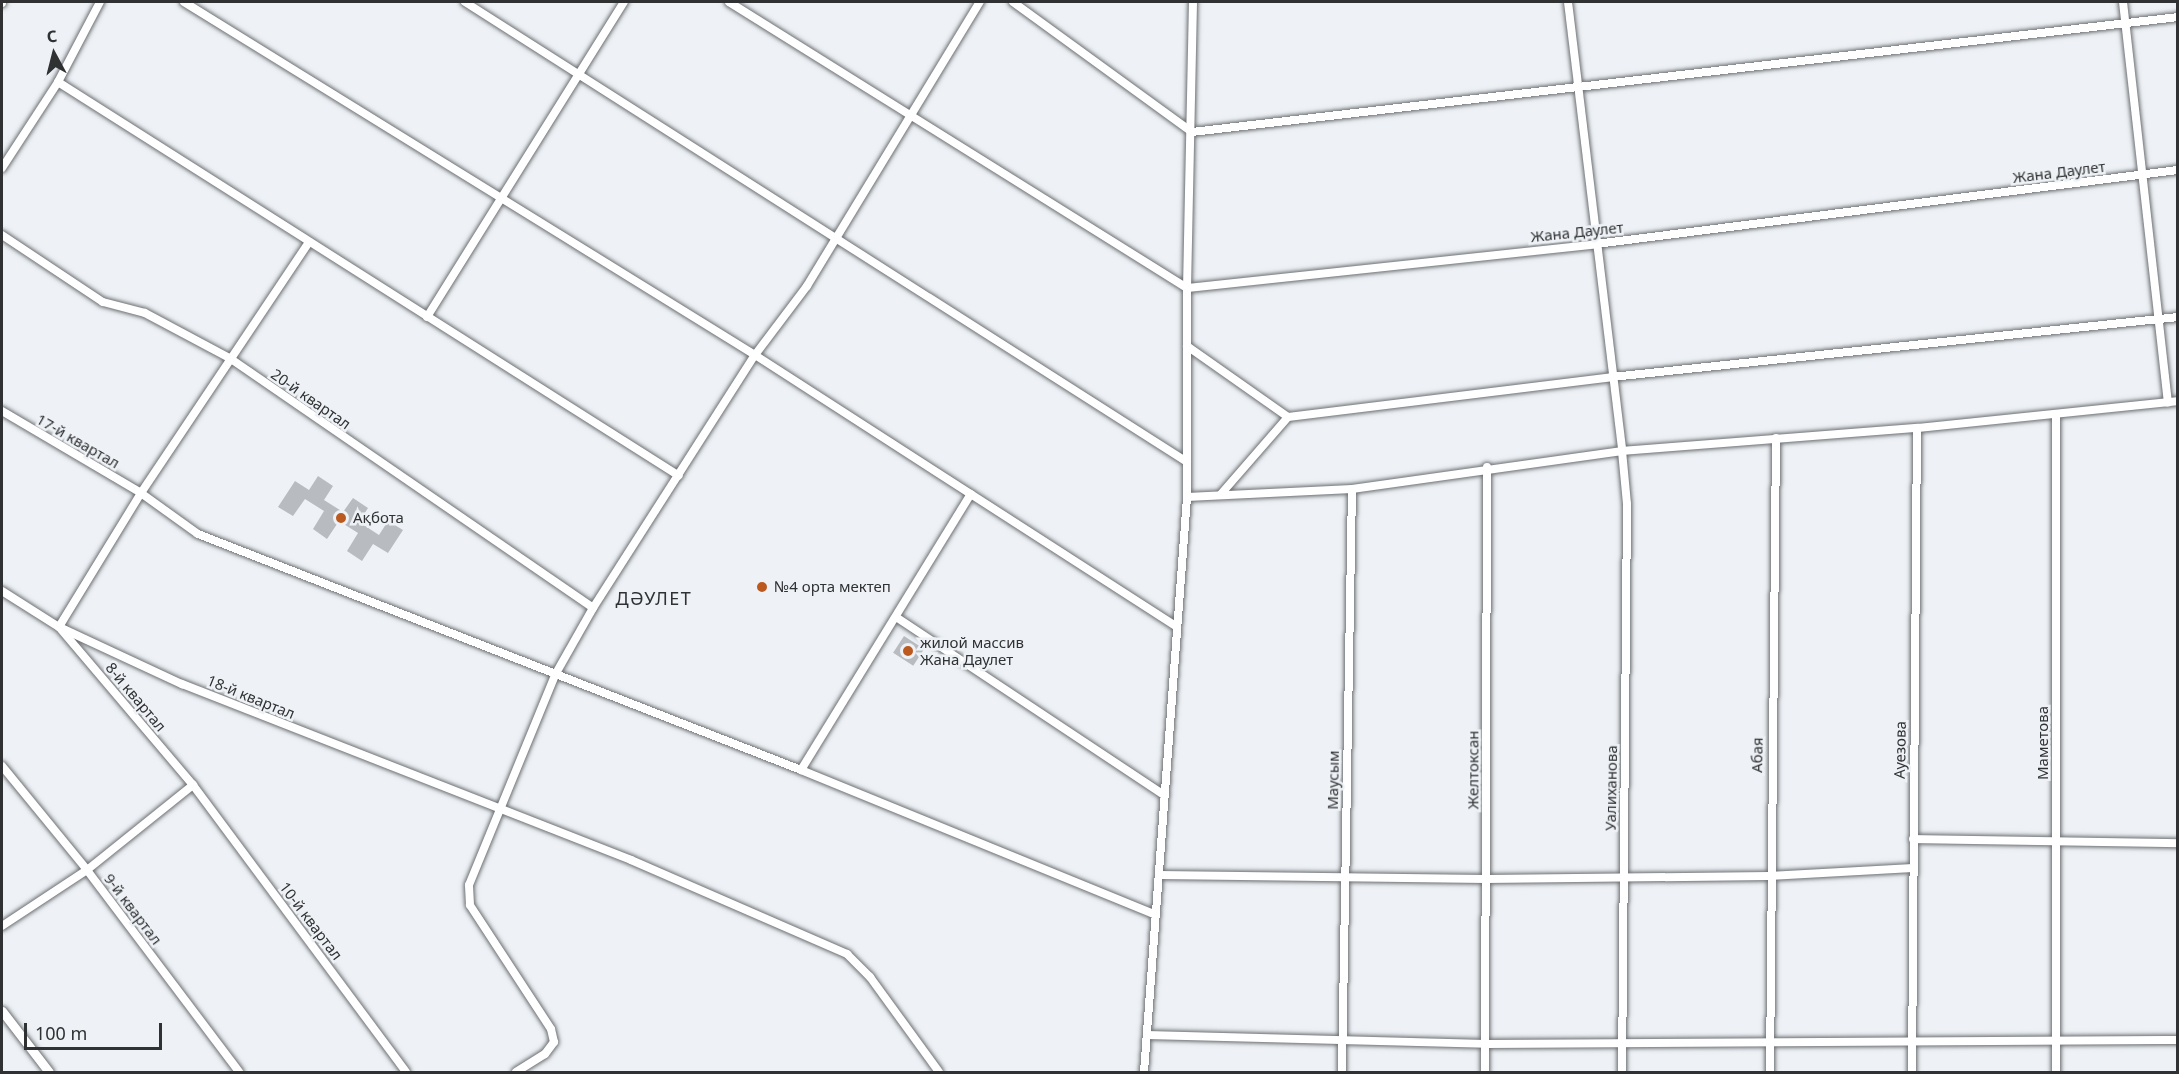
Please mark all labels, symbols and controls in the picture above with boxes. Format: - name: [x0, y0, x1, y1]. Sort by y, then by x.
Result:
- north arrow: [24, 24, 84, 84]
- text: С: [45, 25, 58, 48]
- street label: Жана Даулет: [2012, 157, 2106, 187]
- street label: Жана Даулет: [1530, 218, 1624, 246]
- street label: 20-й квартал: [268, 365, 354, 433]
- street label: 17-й квартал: [33, 410, 123, 472]
- place label: Ақбота: [353, 509, 404, 527]
- marker: Ақбота: [334, 511, 348, 525]
- place label: №4 орта мектеп: [774, 578, 891, 596]
- marker: №4 орта мектеп: [755, 580, 769, 594]
- district label: ДӘУЛЕТ: [616, 587, 692, 609]
- place label: жилой массив Жана Даулет: [920, 633, 1024, 668]
- marker: жилой массив Жана Даулет: [901, 644, 915, 658]
- street label: 8-й квартал: [102, 659, 170, 735]
- street label: 18-й квартал: [204, 671, 298, 723]
- street label: Маметова: [2034, 706, 2052, 780]
- street label: Ауезова: [1890, 721, 1910, 779]
- street label: Желтоксан: [1464, 731, 1482, 809]
- street label: Абая: [1748, 737, 1766, 773]
- street label: Уалиханова: [1601, 745, 1621, 831]
- street label: Маусым: [1323, 750, 1343, 810]
- street label: 9-й квартал: [100, 870, 166, 948]
- street label: 10-й квартал: [276, 878, 346, 964]
- scale bar: [27, 1011, 165, 1049]
- text: 100 m: [35, 1021, 87, 1045]

